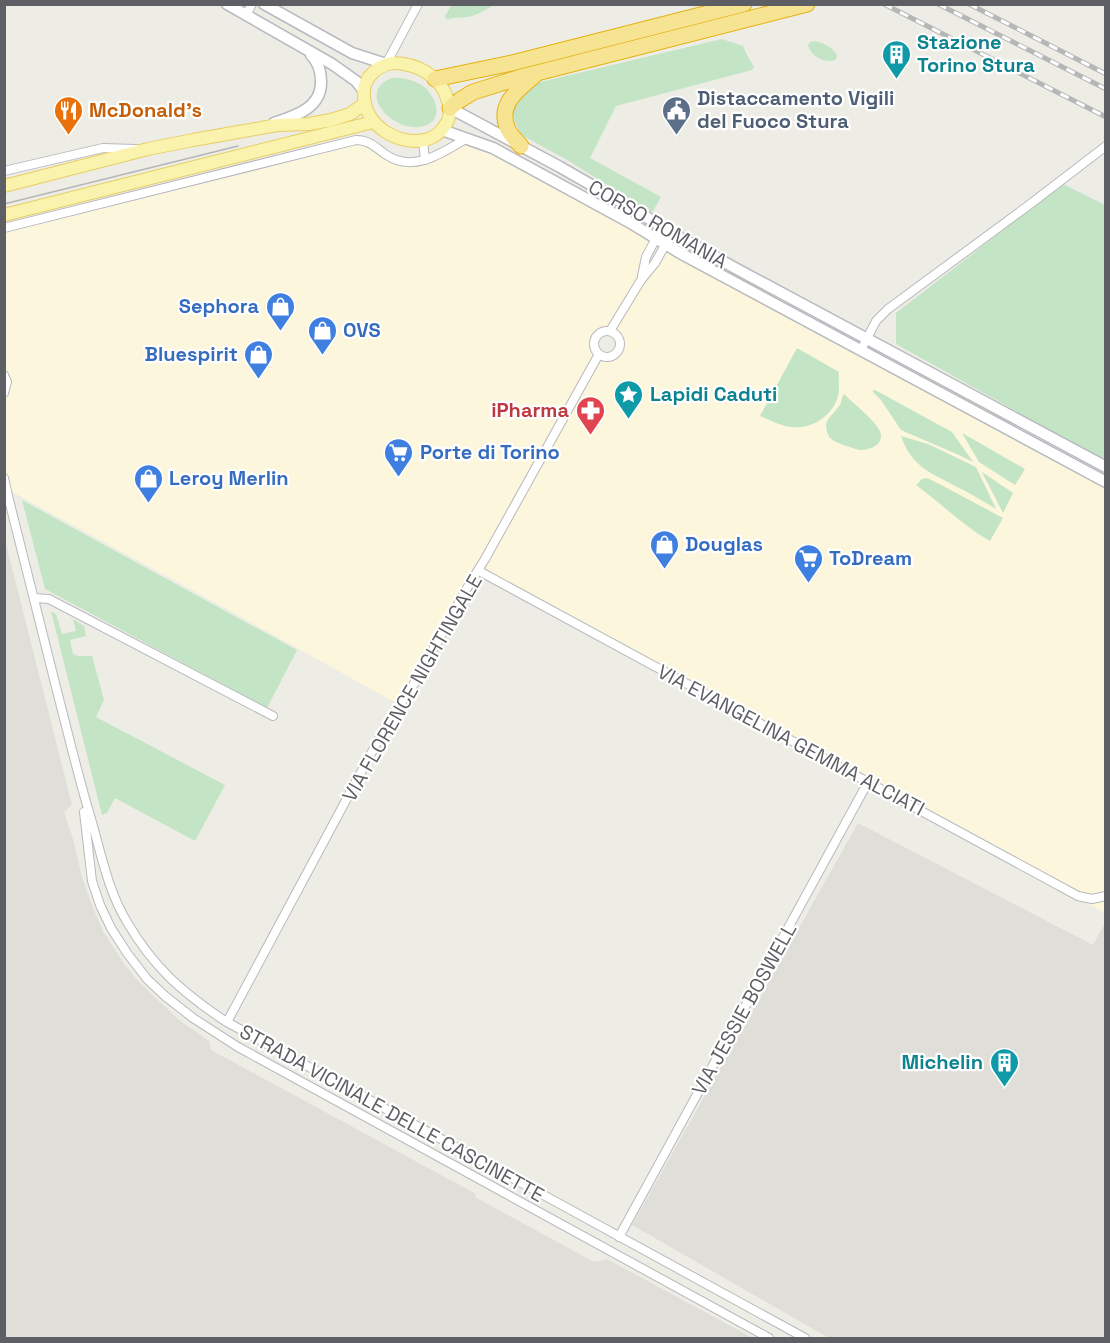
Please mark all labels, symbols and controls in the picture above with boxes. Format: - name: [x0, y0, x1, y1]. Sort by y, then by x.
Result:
- place label: Stazione Torino Stura: [917, 29, 1035, 78]
- building icon: Stazione Torino Stura: [880, 38, 912, 80]
- place label: Distaccamento Vigili del Fuoco Stura: [697, 85, 894, 134]
- restaurant icon: McDonald's: [52, 94, 84, 136]
- public building icon: Distaccamento Vigili del Fuoco Stura: [660, 94, 692, 136]
- place label: McDonald's: [89, 97, 202, 123]
- street label: CORSO ROMANIA: [584, 174, 733, 275]
- shop icon: Sephora: [264, 290, 296, 332]
- place label: Sephora: [179, 293, 259, 319]
- shop icon: OVS: [306, 314, 338, 356]
- place label: OVS: [343, 317, 381, 343]
- shop icon: Bluespirit: [243, 338, 275, 380]
- place label: Bluespirit: [145, 341, 238, 367]
- place icon: Lapidi Caduti: [613, 378, 645, 420]
- place label: Lapidi Caduti: [650, 381, 777, 407]
- pharmacy icon: iPharma: [574, 394, 606, 436]
- place label: iPharma: [491, 397, 569, 423]
- supermarket icon: Porte di Torino: [383, 436, 415, 478]
- place label: Porte di Torino: [420, 439, 560, 465]
- shop icon: Leroy Merlin: [132, 462, 164, 504]
- place label: Leroy Merlin: [169, 465, 289, 491]
- shop icon: Douglas: [648, 528, 680, 570]
- place label: Douglas: [685, 531, 763, 557]
- supermarket icon: ToDream: [792, 542, 824, 584]
- place label: ToDream: [829, 545, 912, 571]
- street label: VIA FLORENCE NIGHTINGALE: [336, 570, 488, 806]
- street label: VIA EVANGELINA GEMMA ALCIATI: [653, 658, 929, 822]
- street label: VIA JESSIE BOSWELL: [686, 918, 802, 1100]
- street label: STRADA VICINALE DELLE CASCINETTE: [235, 1018, 549, 1208]
- building icon: Michelin: [988, 1046, 1020, 1088]
- place label: Michelin: [902, 1049, 983, 1075]

